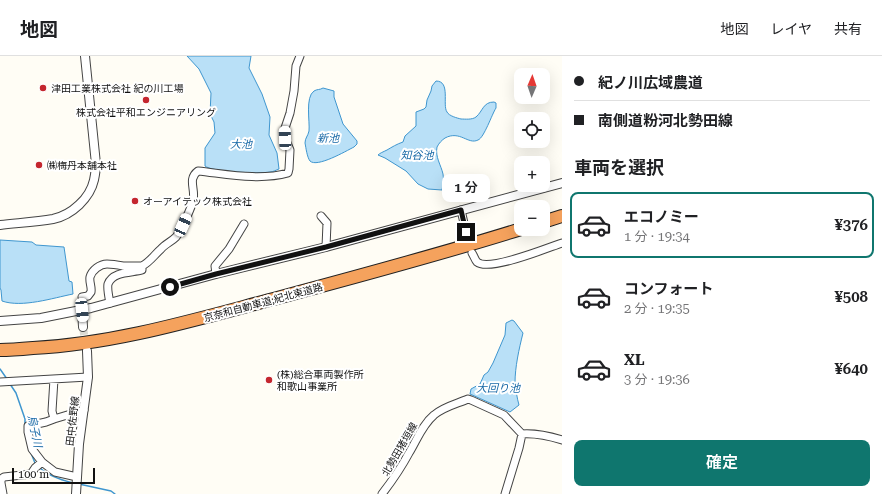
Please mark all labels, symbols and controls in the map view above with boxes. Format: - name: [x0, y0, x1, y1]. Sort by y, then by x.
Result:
- text: 地図: [20, 18, 58, 41]
- text: 地図: [720, 21, 748, 37]
- text: レイヤ: [770, 21, 812, 37]
- text: 共有: [834, 21, 862, 37]
- north arrow: [514, 68, 550, 104]
- map controls: [514, 68, 550, 236]
- text: 紀ノ川広域農道: [598, 74, 703, 92]
- marker: 津田工業株式会社 紀の川工場: [38, 83, 48, 93]
- place label: 津田工業株式会社 紀の川工場: [51, 83, 184, 94]
- marker: 株式会社平和エンジニアリング: [141, 95, 151, 105]
- place label: 株式会社平和エンジニアリング: [76, 107, 216, 118]
- button: locate: [514, 112, 550, 148]
- text: 南側道粉河北勢田線: [598, 112, 733, 130]
- car: [279, 126, 291, 150]
- water label: 新池: [317, 132, 340, 145]
- water label: 大池: [230, 138, 253, 151]
- water label: 知谷池: [401, 149, 434, 162]
- button: +: [514, 156, 550, 192]
- text: 車両を選択: [574, 157, 664, 178]
- marker: ㈱梅丹本舗本社: [34, 160, 44, 170]
- place label: ㈱梅丹本舗本社: [47, 160, 117, 171]
- callout: 1 分: [442, 174, 490, 202]
- text: 1 分: [454, 180, 478, 195]
- marker: オーアイテック株式会社: [130, 196, 140, 206]
- place label: オーアイテック株式会社: [143, 196, 252, 207]
- button: −: [514, 200, 550, 236]
- icon: car: [576, 207, 612, 243]
- text: エコノミー: [624, 208, 699, 226]
- car: [173, 212, 193, 238]
- text: ¥376: [834, 216, 868, 234]
- route end: [457, 223, 475, 241]
- text: 1 分 · 19:34: [624, 229, 690, 244]
- route start: [161, 278, 179, 296]
- icon: car: [576, 279, 612, 315]
- text: コンフォート: [624, 280, 714, 298]
- street label: 京奈和自動車道;紀北東道路: [202, 281, 324, 324]
- text: ¥508: [834, 288, 868, 306]
- car: [75, 297, 89, 323]
- text: 2 分 · 19:35: [624, 301, 690, 316]
- icon: car: [576, 351, 612, 387]
- text: XL: [624, 351, 645, 369]
- text: ¥640: [834, 360, 868, 378]
- place label: (株)総合車両製作所 和歌山事業所: [277, 369, 364, 392]
- text: 3 分 · 19:36: [624, 372, 690, 387]
- marker: (株)総合車両製作所 和歌山事業所: [264, 375, 274, 385]
- water label: 大回り池: [476, 382, 521, 395]
- street label: 田中佐野線: [64, 396, 81, 447]
- water label: 烏子川: [25, 414, 45, 450]
- street label: 北勢田猪垣線: [380, 421, 419, 478]
- button: 確定: [574, 440, 870, 486]
- scale bar: [12, 466, 95, 485]
- text: 100 m: [18, 468, 49, 481]

